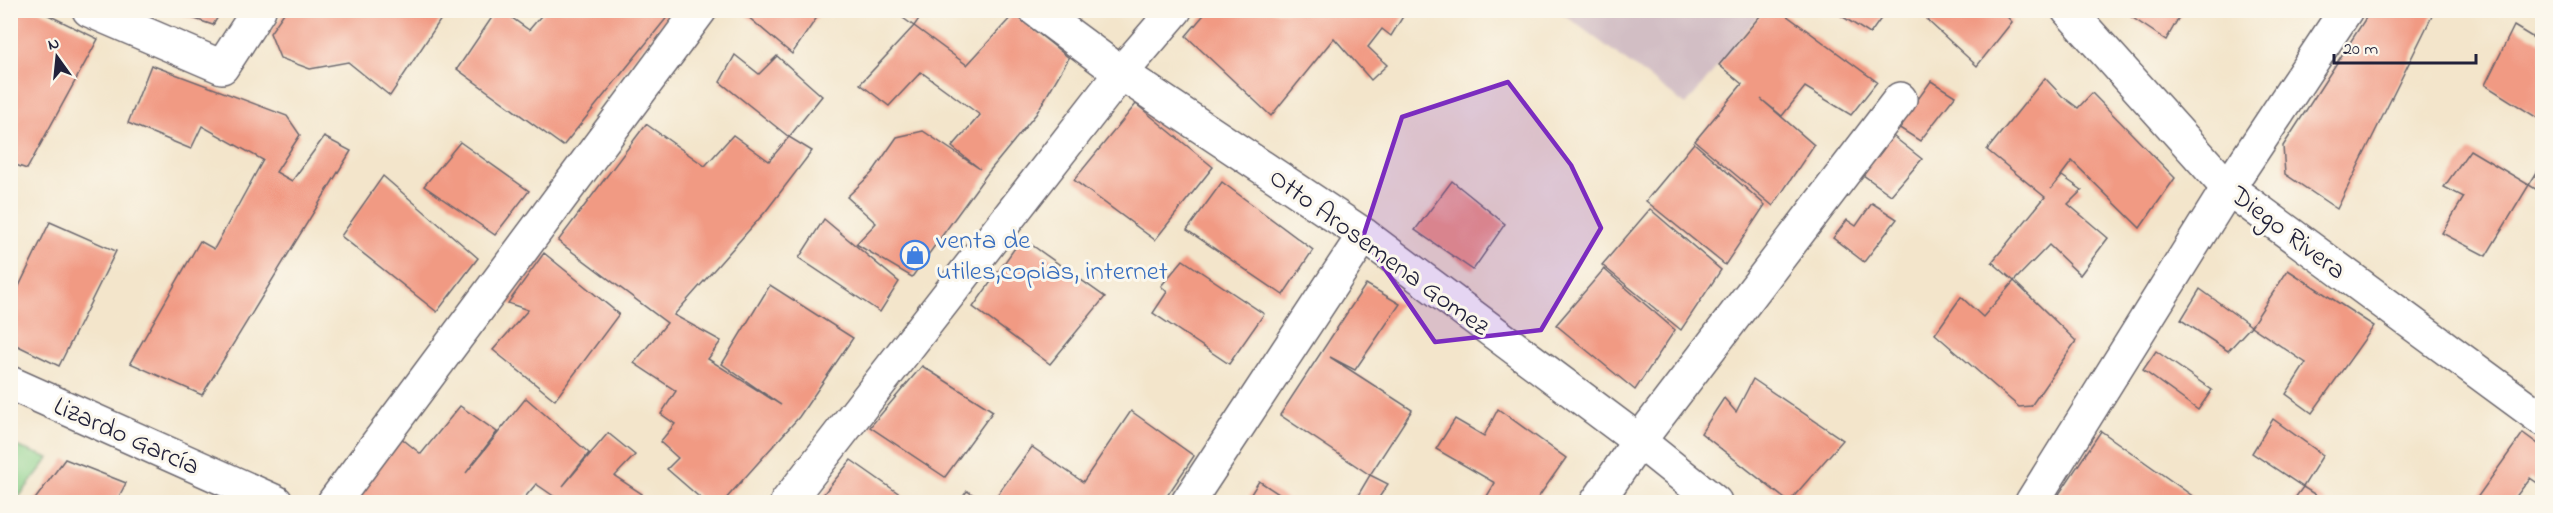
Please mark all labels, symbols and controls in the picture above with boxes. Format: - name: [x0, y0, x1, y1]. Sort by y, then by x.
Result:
- north arrow: [27, 27, 87, 87]
- scale bar: [2334, 27, 2476, 65]
- text: N: [45, 31, 62, 57]
- text: 20 m: [2343, 37, 2378, 63]
- street label: Otto Arosemena Gomez: [1260, 159, 1498, 347]
- street label: Diego Rivera: [2221, 177, 2353, 290]
- place label: venta de utiles,copias, internet: [936, 222, 1168, 292]
- shop icon: venta de utiles,copias, internet: [899, 239, 931, 271]
- street label: Lizardo García: [47, 388, 205, 487]

